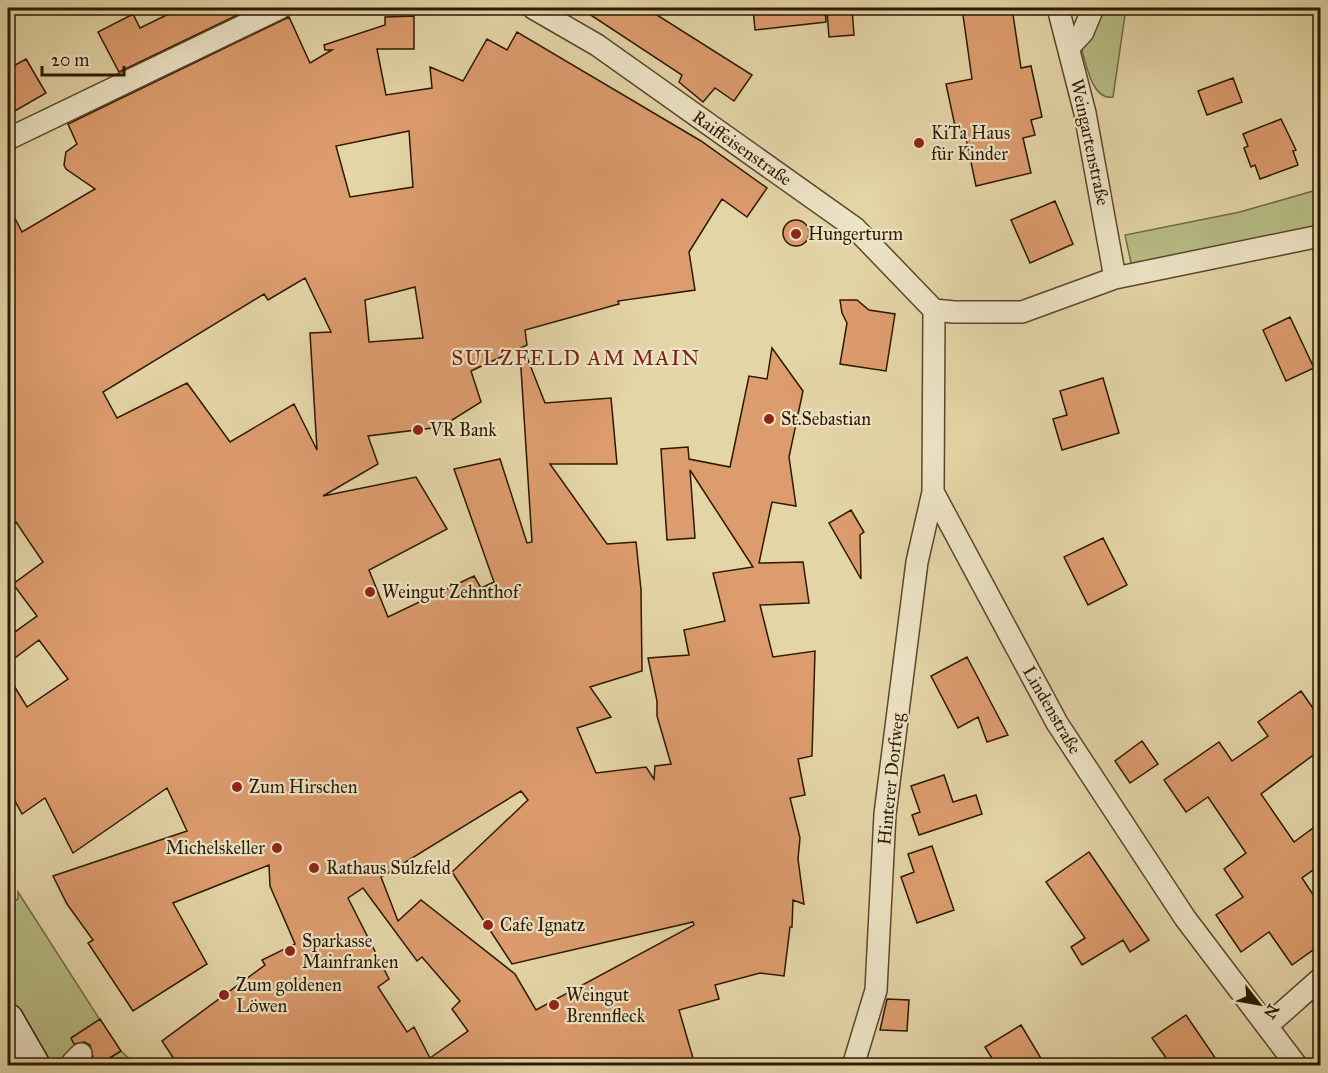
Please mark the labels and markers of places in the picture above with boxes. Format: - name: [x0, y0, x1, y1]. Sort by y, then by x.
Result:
- place label: KiTa Haus für Kinder: [931, 122, 1010, 165]
- marker: KiTa Haus für Kinder: [912, 136, 926, 150]
- place label: Hungerturm: [808, 223, 903, 246]
- marker: Hungerturm: [789, 227, 803, 241]
- place label: St.Sebastian: [781, 408, 871, 430]
- marker: St.Sebastian: [762, 412, 776, 426]
- place label: VR Bank: [429, 419, 497, 441]
- marker: VR Bank: [411, 423, 425, 437]
- place label: Weingut Zehnthof: [382, 581, 522, 604]
- marker: Weingut Zehnthof: [363, 585, 377, 599]
- place label: Zum Hirschen: [249, 776, 358, 798]
- marker: Zum Hirschen: [230, 780, 244, 794]
- place label: Michelskeller: [166, 837, 265, 859]
- marker: Michelskeller: [270, 841, 284, 855]
- place label: Rathaus Sulzfeld: [326, 857, 451, 879]
- marker: Rathaus Sulzfeld: [307, 861, 321, 875]
- place label: Cafe Ignatz: [500, 914, 585, 937]
- marker: Cafe Ignatz: [481, 918, 495, 932]
- place label: Sparkasse Mainfranken: [302, 930, 399, 973]
- marker: Sparkasse Mainfranken: [283, 944, 297, 958]
- place label: Zum goldenen Löwen: [236, 974, 342, 1017]
- place label: Weingut Brennfleck: [566, 984, 646, 1027]
- marker: Zum goldenen Löwen: [217, 988, 231, 1002]
- marker: Weingut Brennfleck: [547, 998, 561, 1012]

